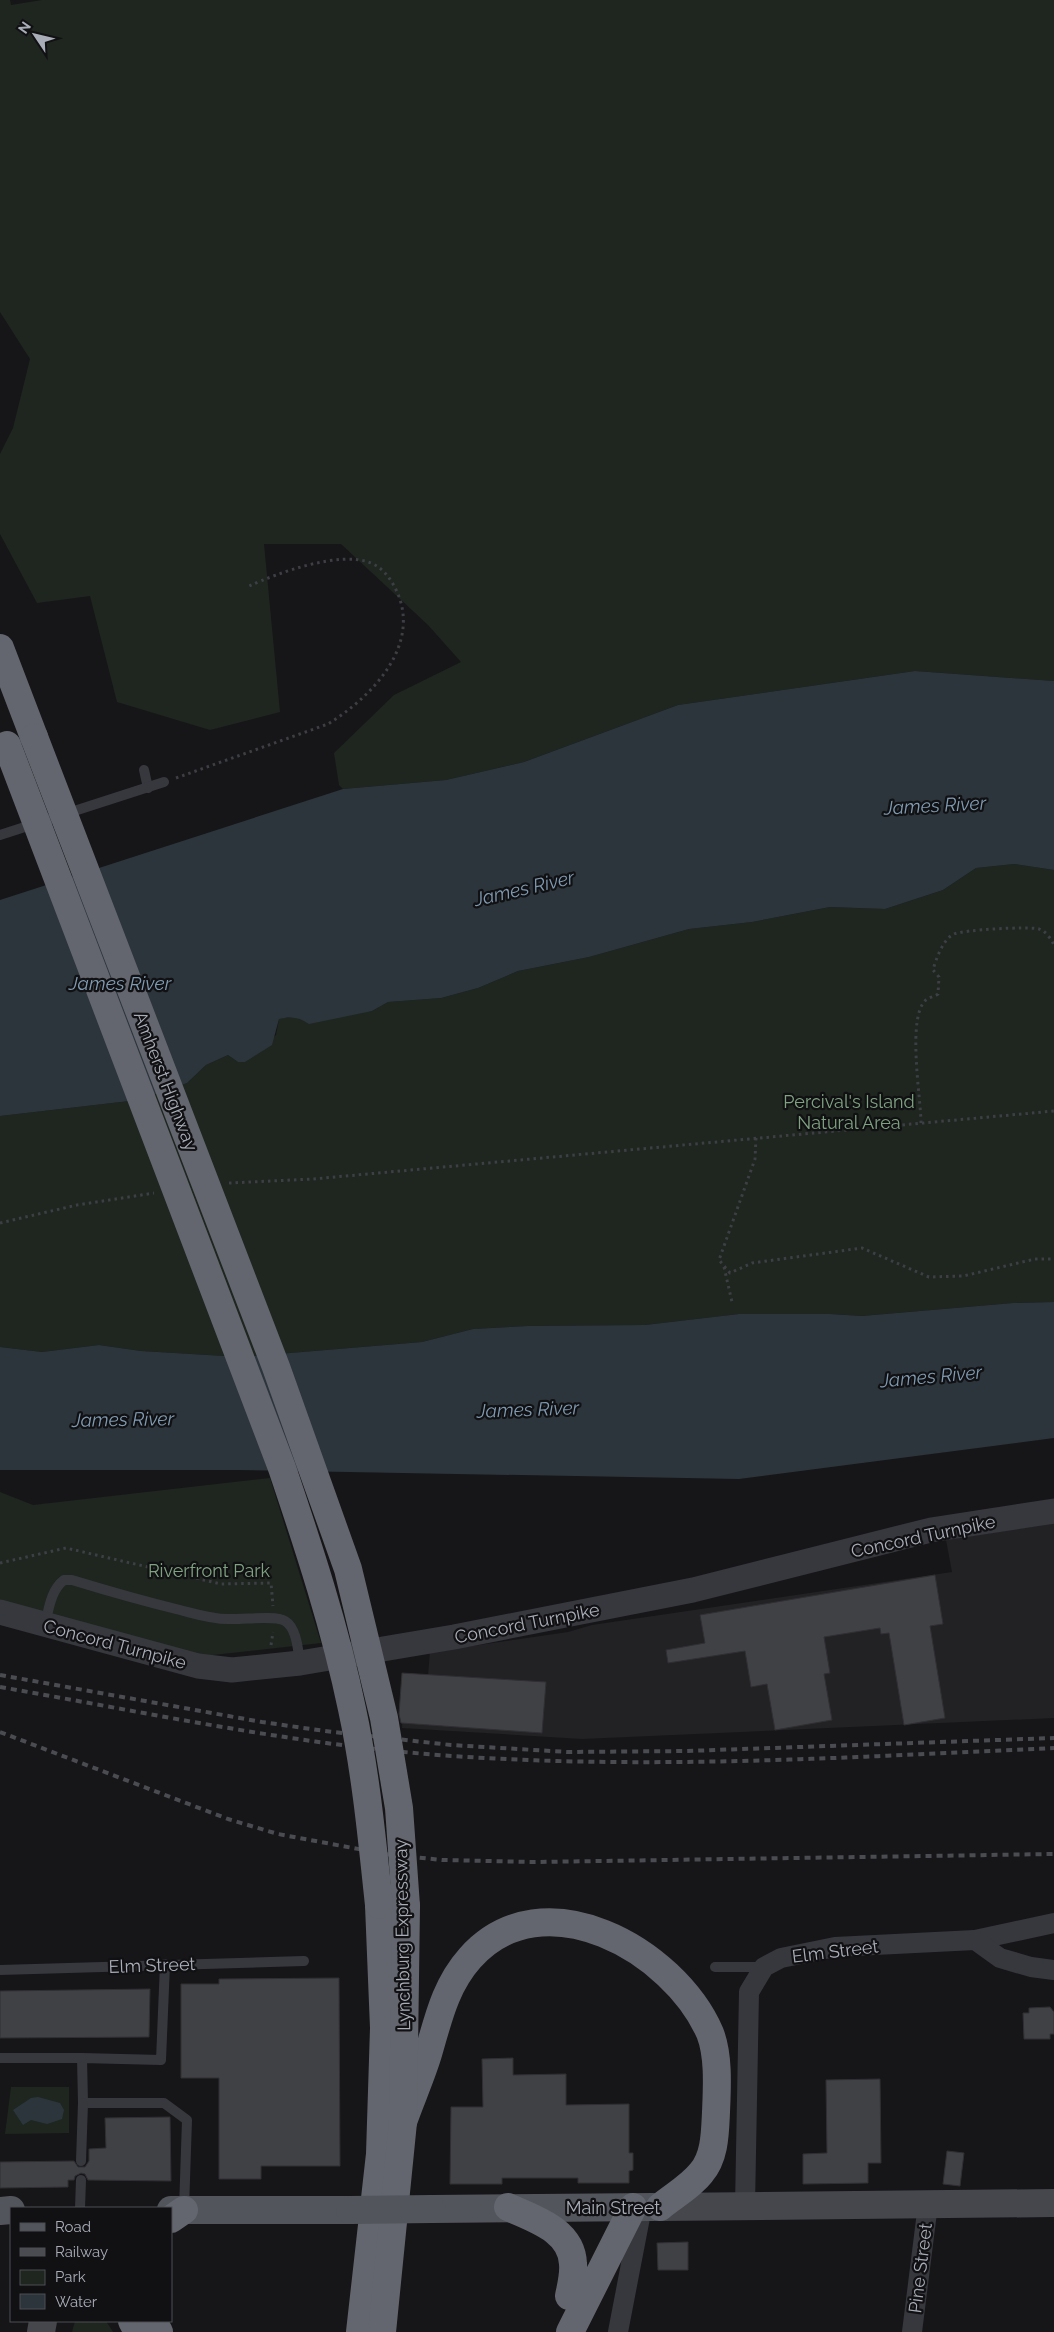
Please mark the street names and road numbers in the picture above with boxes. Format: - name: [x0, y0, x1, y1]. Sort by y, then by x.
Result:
- street label: Amherst Highway: [130, 1008, 202, 1154]
- street label: Concord Turnpike: [849, 1510, 997, 1562]
- street label: Concord Turnpike: [453, 1599, 602, 1647]
- street label: Concord Turnpike: [41, 1615, 189, 1673]
- street label: Lynchburg Expressway: [390, 1839, 414, 2031]
- street label: Elm Street: [791, 1935, 879, 1967]
- street label: Elm Street: [108, 1953, 196, 1977]
- street label: Main Street: [566, 2197, 660, 2218]
- street label: Pine Street: [904, 2222, 936, 2314]

